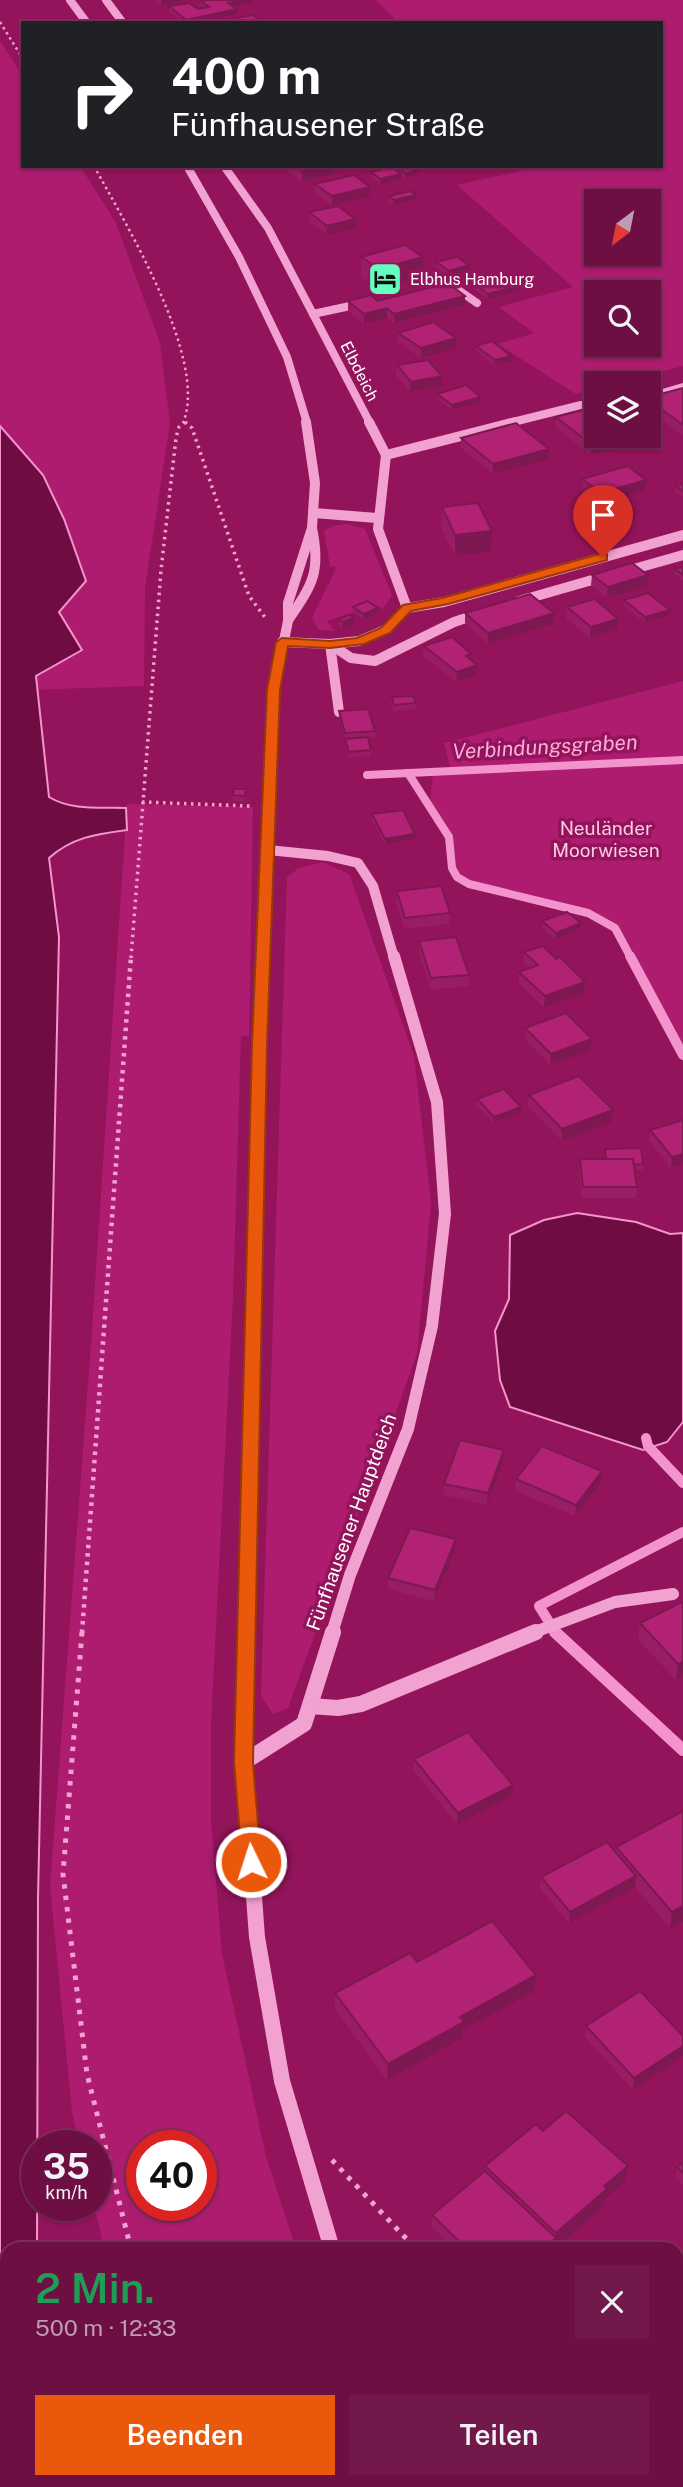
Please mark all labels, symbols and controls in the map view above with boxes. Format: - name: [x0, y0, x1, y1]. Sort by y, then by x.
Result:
- text: 400 m: [171, 47, 321, 105]
- icon: right: [56, 49, 147, 140]
- text: Fünfhausener Straße: [171, 106, 485, 143]
- north arrow: [584, 189, 662, 266]
- map controls: [584, 189, 661, 448]
- hotel icon: Elbhus Hamburg: [366, 260, 404, 298]
- place label: Elbhus Hamburg: [410, 270, 534, 289]
- button: search: [584, 280, 661, 357]
- street label: Elbdeich: [336, 338, 383, 404]
- button: layers: [584, 371, 661, 448]
- pin: [573, 485, 633, 557]
- icon: arrive: [584, 496, 622, 534]
- water label: Verbindungsgraben: [452, 729, 638, 764]
- park label: Neuländer Moorwiesen: [552, 817, 660, 861]
- street label: Fünfhausener Hauptdeich: [301, 1411, 401, 1633]
- position arrow: [214, 1825, 288, 1899]
- speed limit sign: 40: [126, 2130, 217, 2221]
- text: 35: [43, 2146, 90, 2187]
- text: km/h: [45, 2182, 88, 2203]
- text: 2 Min.: [35, 2263, 155, 2312]
- button: close: [575, 2265, 649, 2339]
- text: 500 m · 12:33: [35, 2314, 177, 2341]
- button: Beenden: [35, 2395, 335, 2475]
- button: Teilen: [349, 2395, 649, 2475]

